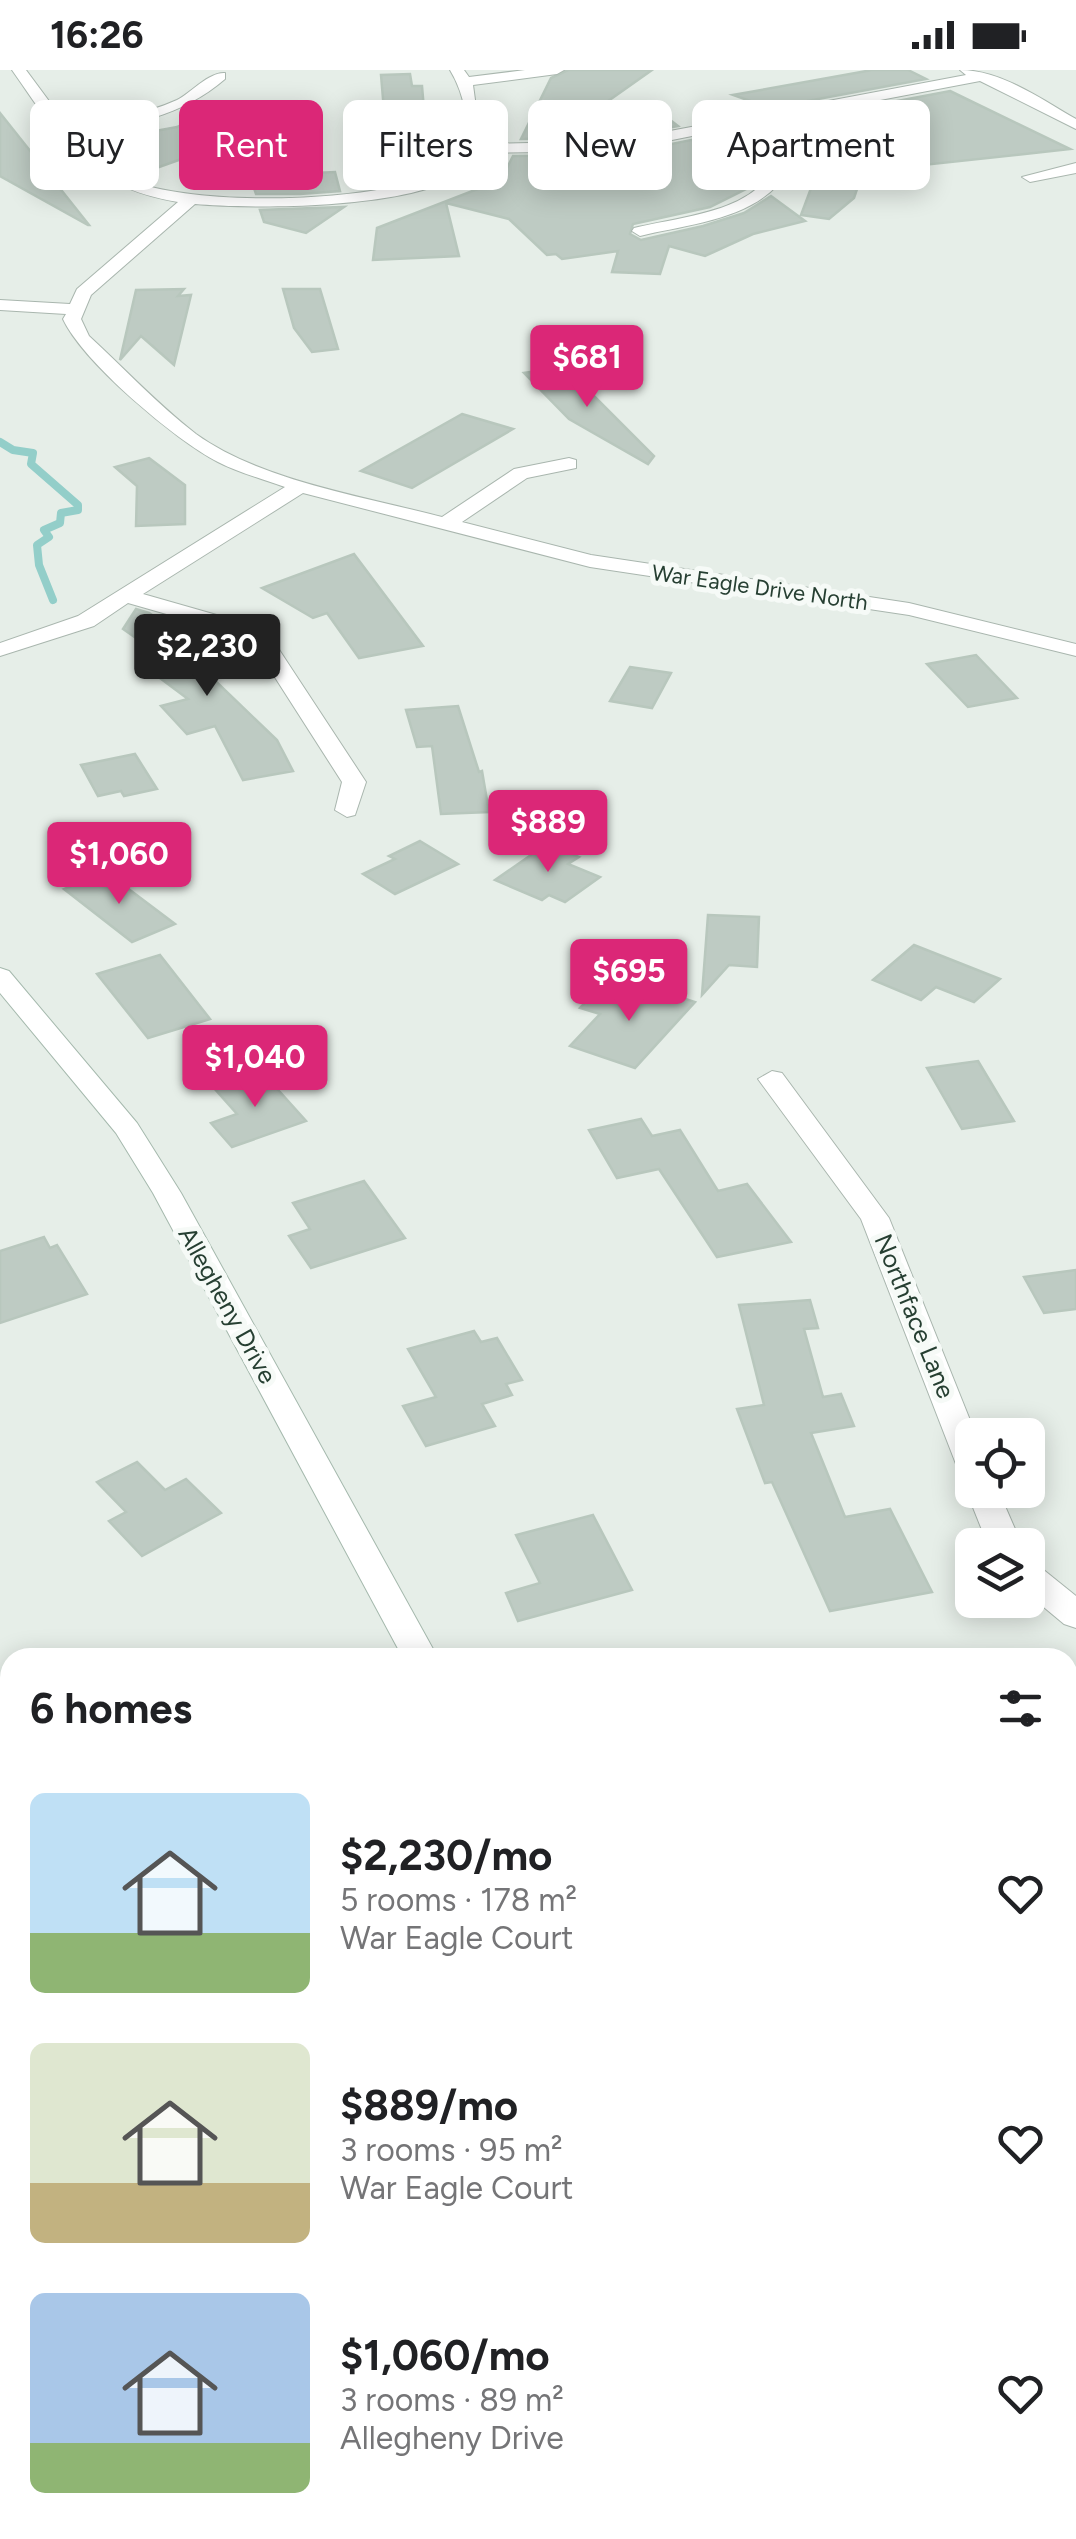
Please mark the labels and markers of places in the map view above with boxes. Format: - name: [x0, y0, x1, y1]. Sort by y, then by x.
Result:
- pin: $681: [528, 325, 646, 410]
- pin: $2,230: [126, 614, 288, 699]
- pin: $889: [489, 790, 607, 875]
- pin: $1,060: [38, 822, 200, 907]
- pin: $695: [570, 939, 688, 1024]
- pin: $1,040: [174, 1025, 336, 1110]

